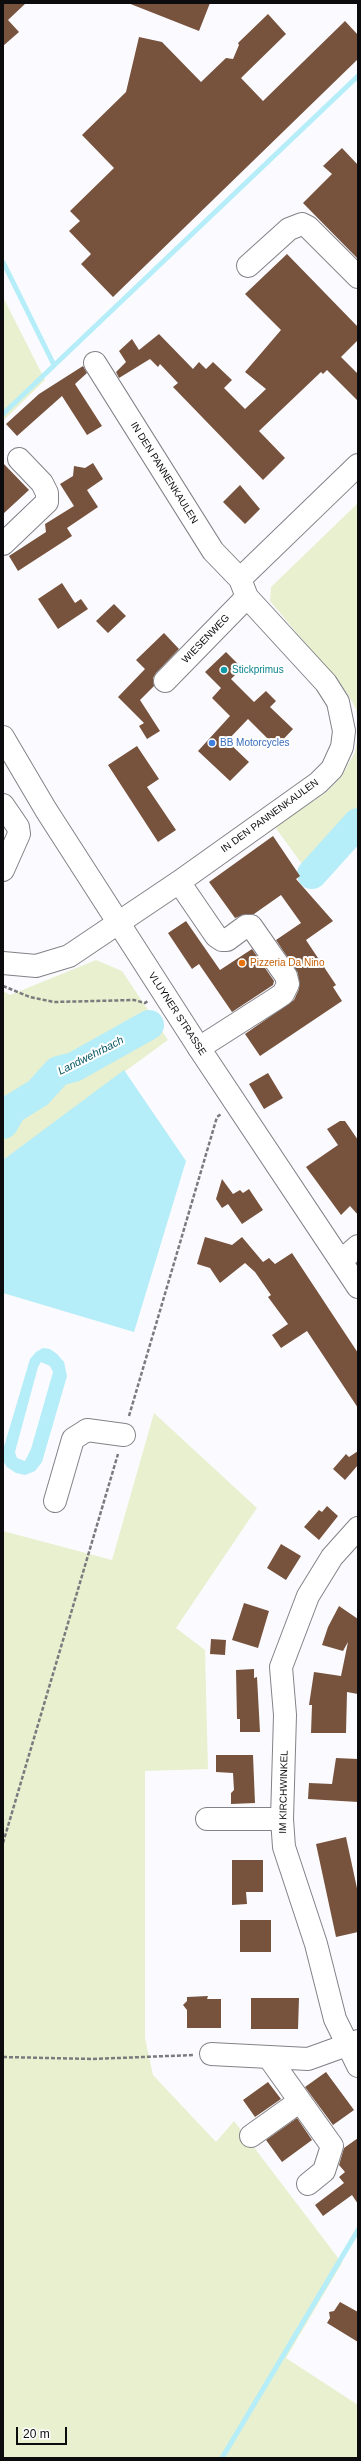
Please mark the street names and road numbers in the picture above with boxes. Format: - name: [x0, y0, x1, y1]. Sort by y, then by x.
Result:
- street label: IN DEN PANNENKAULEN: [128, 420, 200, 526]
- street label: WIESENWEG: [180, 612, 232, 666]
- street label: IN DEN PANNENKAULEN: [219, 777, 321, 855]
- street label: VLUYNER STRASSE: [146, 970, 208, 1058]
- street label: IM KIRCHWINKEL: [277, 1750, 291, 1834]

